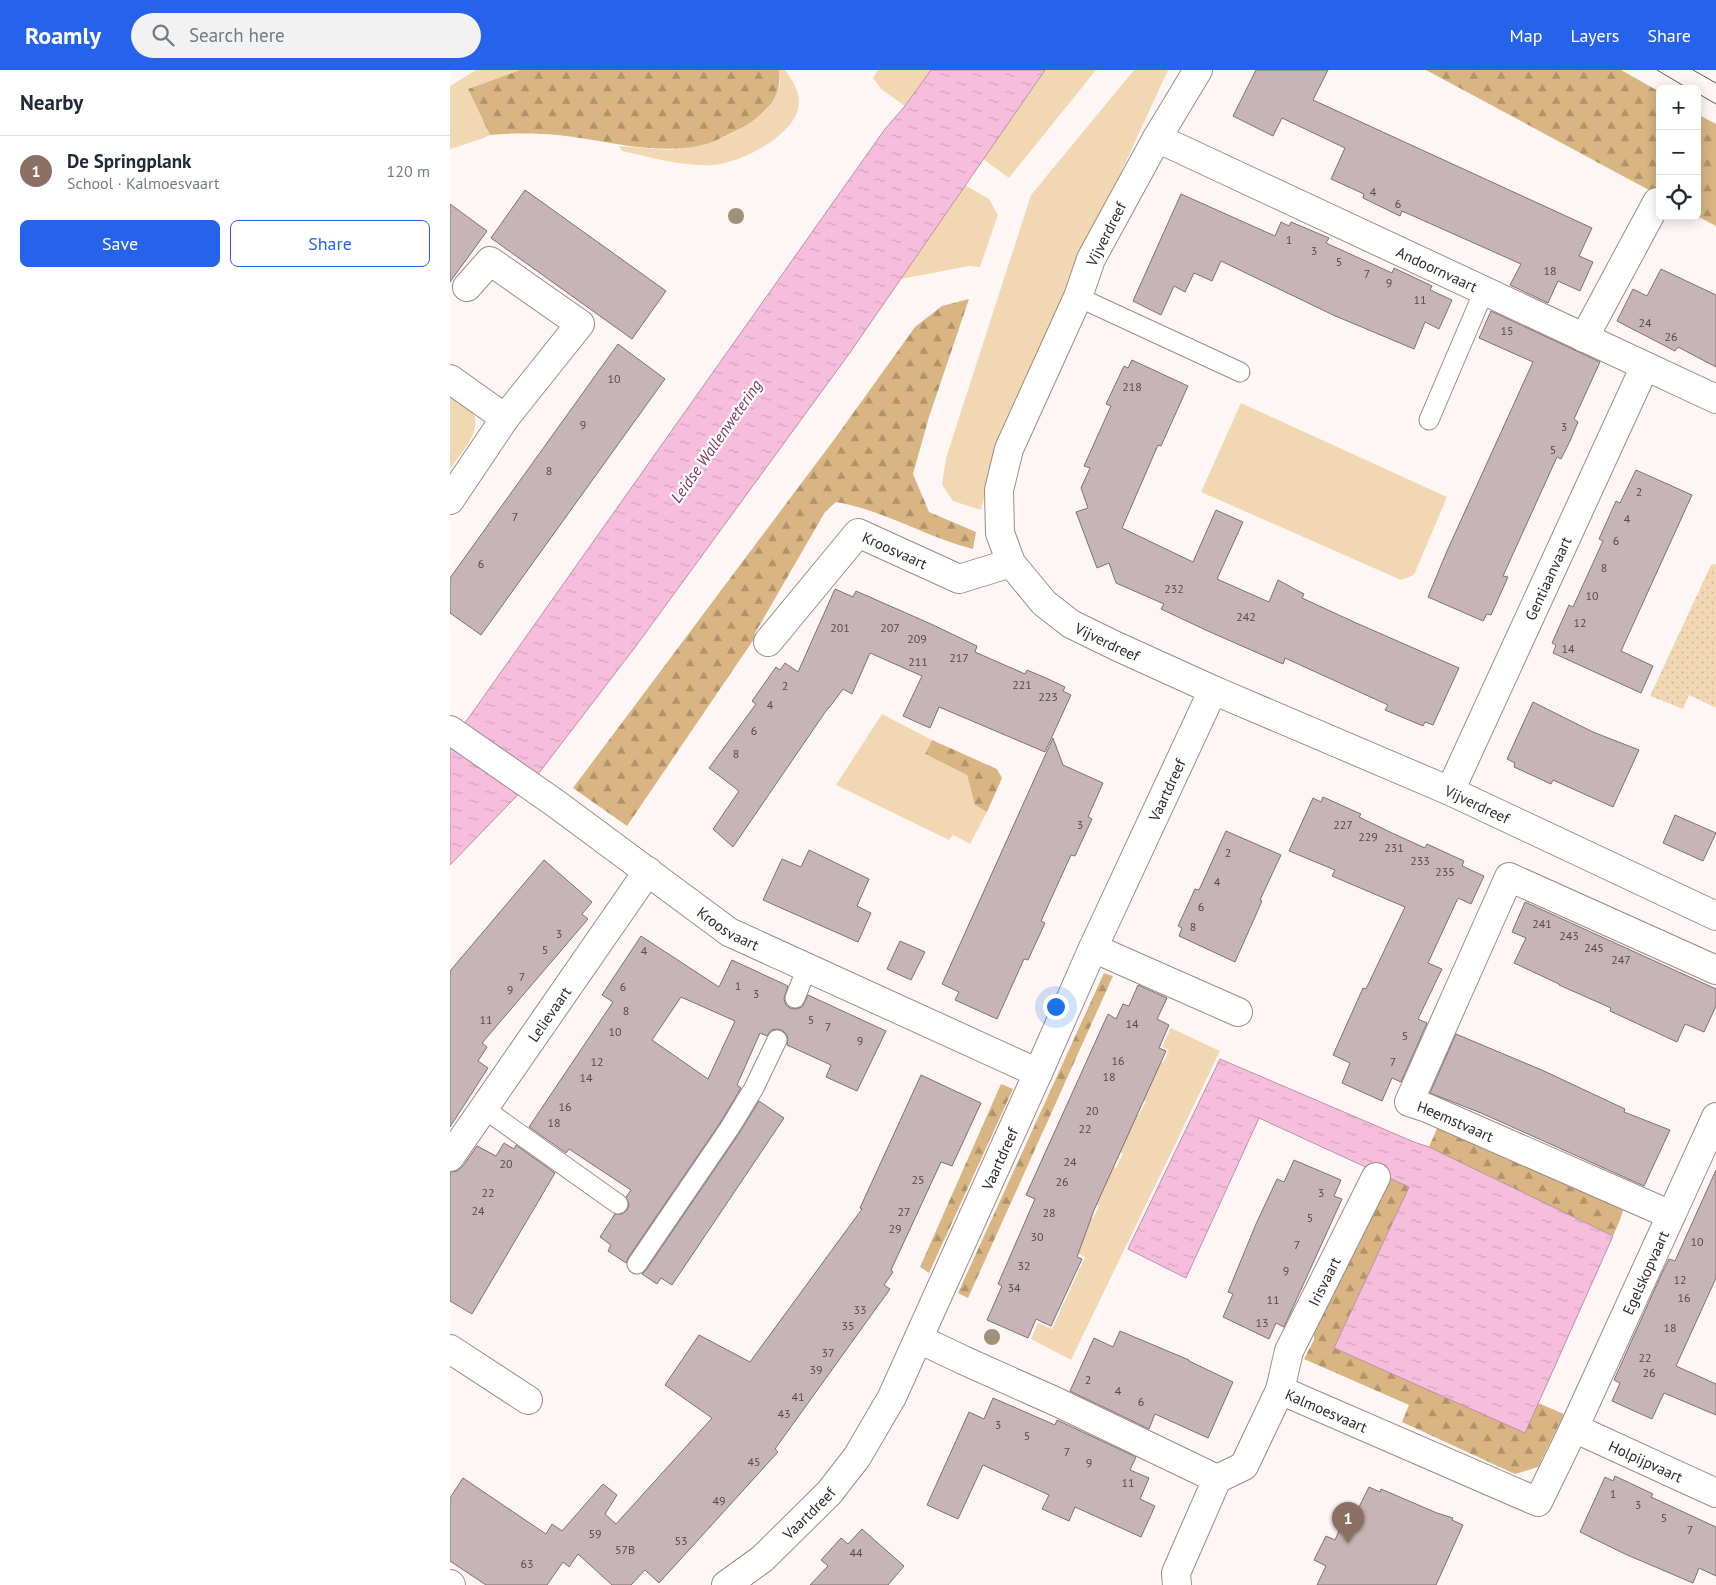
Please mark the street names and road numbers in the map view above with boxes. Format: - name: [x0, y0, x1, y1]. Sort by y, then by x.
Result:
- street label: Vijverdreef: [1081, 198, 1131, 270]
- street label: Andoornvaart: [1393, 242, 1481, 296]
- street label: Kroosvaart: [860, 527, 930, 573]
- street label: Gentiaanvaart: [1520, 533, 1575, 623]
- street label: Vijverdreef: [1071, 618, 1144, 666]
- street label: Vaartdreef: [1144, 755, 1190, 825]
- street label: Vijverdreef: [1441, 780, 1514, 828]
- street label: Kroosvaart: [694, 902, 762, 954]
- street label: Lelievaart: [523, 983, 575, 1045]
- street label: Heemstvaart: [1415, 1096, 1497, 1146]
- street label: Vaartdreef: [977, 1123, 1022, 1194]
- street label: Egelskopvaart: [1618, 1227, 1672, 1317]
- street label: Irisvaart: [1304, 1253, 1344, 1309]
- street label: Kalmoesvaart: [1283, 1384, 1370, 1436]
- street label: Holpijpvaart: [1606, 1436, 1686, 1486]
- street label: Vaartdreef: [778, 1482, 840, 1544]

